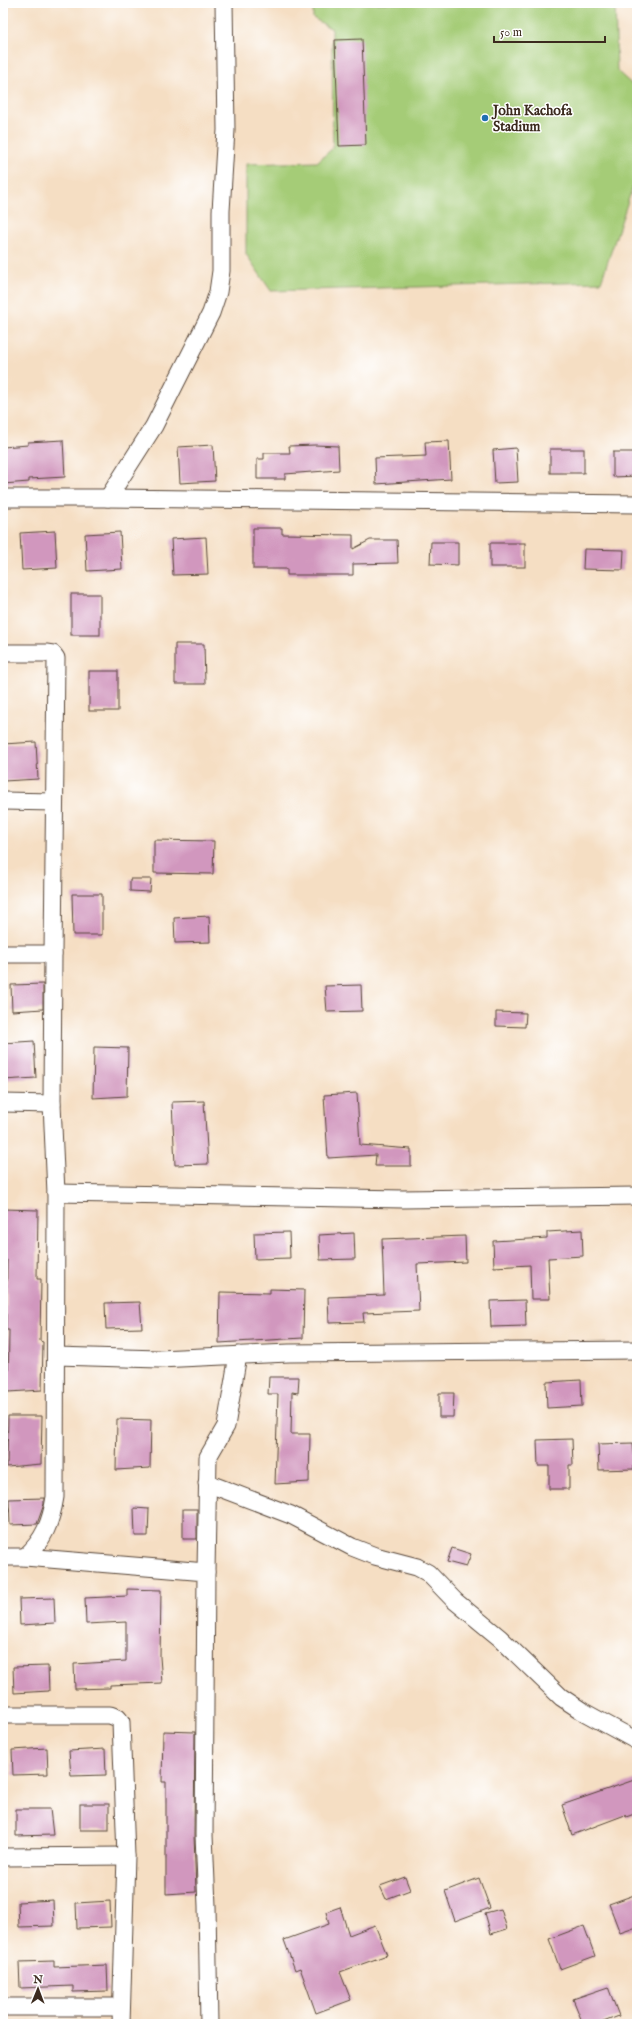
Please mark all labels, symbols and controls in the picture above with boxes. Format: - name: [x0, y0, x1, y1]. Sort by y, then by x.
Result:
- scale bar: [494, 18, 605, 44]
- text: 50 m: [500, 25, 522, 40]
- place label: John Kachofa Stadium: [491, 102, 573, 136]
- marker: John Kachofa Stadium: [480, 113, 490, 123]
- north arrow: [18, 1969, 58, 2009]
- text: N: [32, 1973, 44, 1987]

